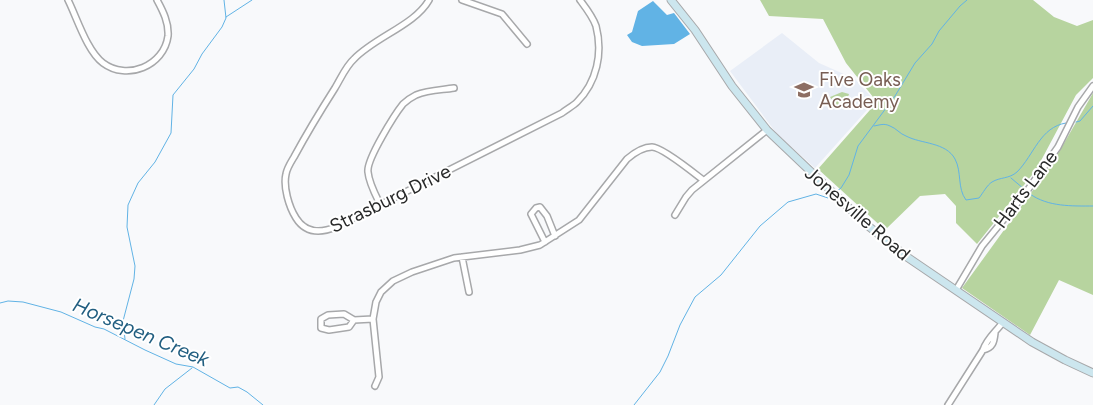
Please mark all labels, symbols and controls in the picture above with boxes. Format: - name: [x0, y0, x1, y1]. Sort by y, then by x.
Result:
- place label: Five Oaks Academy: [819, 68, 901, 113]
- school or university icon: Five Oaks Academy: [793, 79, 815, 101]
- street label: Harts Lane: [989, 146, 1062, 233]
- street label: Strasburg Drive: [326, 159, 454, 238]
- street label: Jonesville Road: [800, 161, 915, 265]
- water label: Horsepen Creek: [69, 293, 214, 372]

